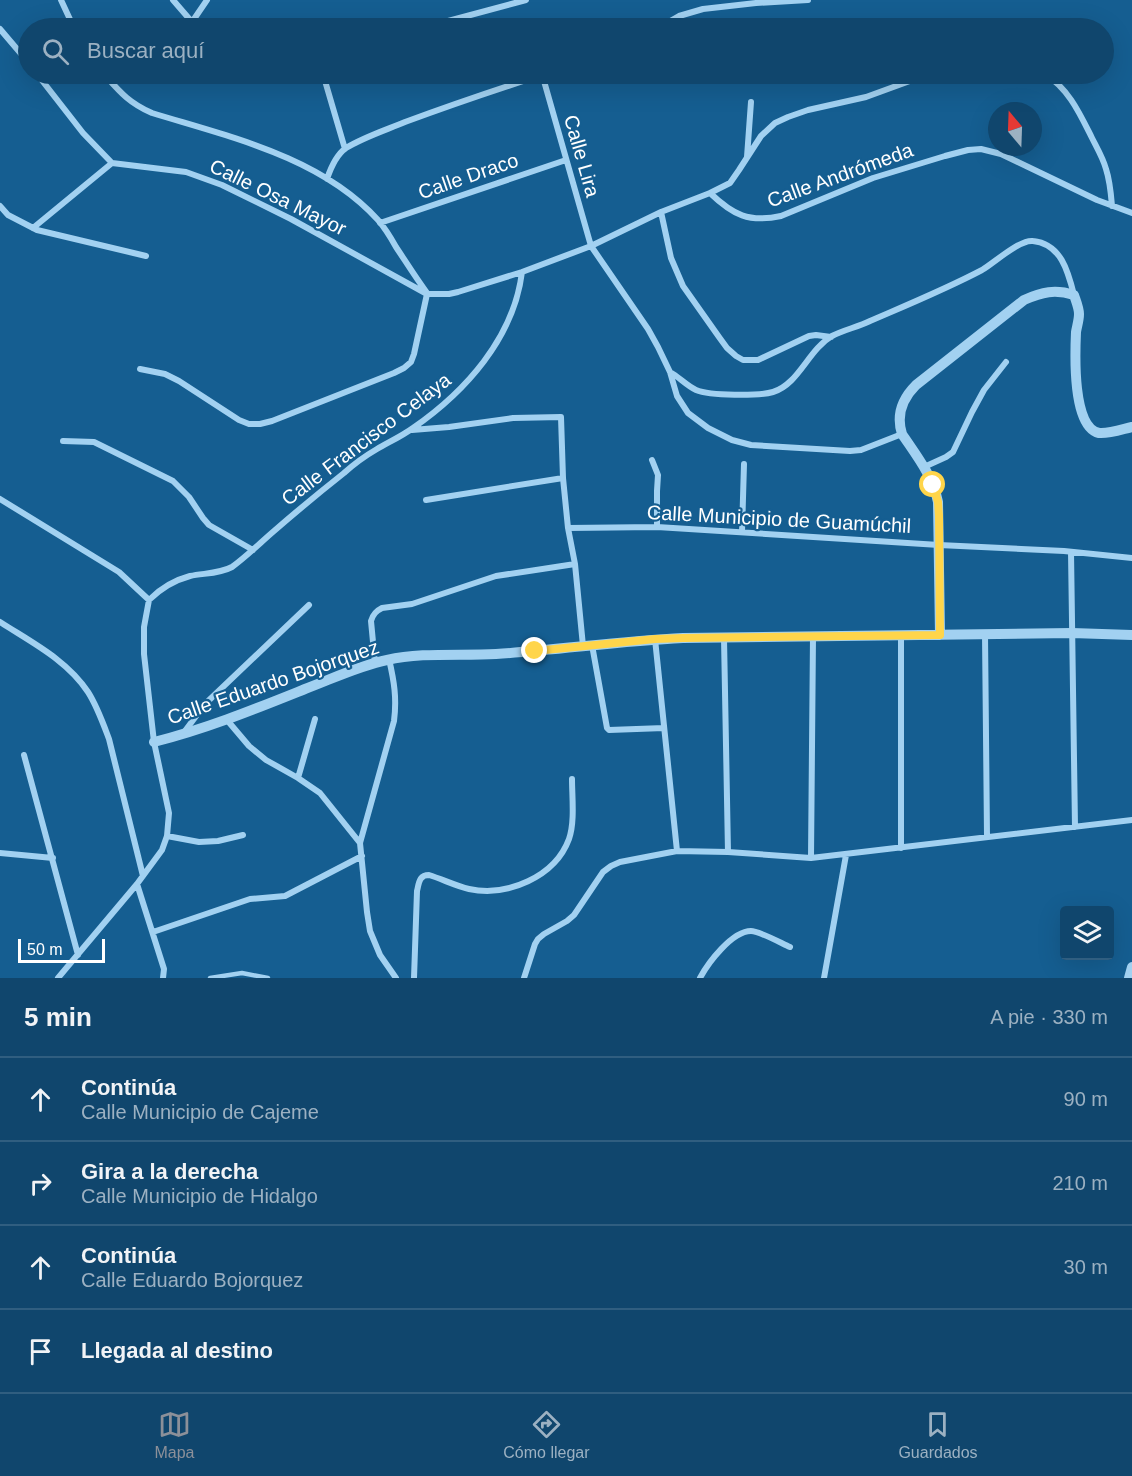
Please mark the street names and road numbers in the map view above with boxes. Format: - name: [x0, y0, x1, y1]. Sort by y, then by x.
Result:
- street label: Calle Lira: [560, 112, 604, 200]
- street label: Calle Andrómeda: [764, 138, 917, 212]
- street label: Calle Draco: [415, 149, 521, 203]
- street label: Calle Osa Mayor: [206, 154, 350, 240]
- street label: Calle Francisco Celaya: [277, 368, 455, 510]
- street label: Calle Municipio de Guamúchil: [646, 501, 912, 537]
- street label: Calle Eduardo Bojorquez: [164, 635, 382, 729]

